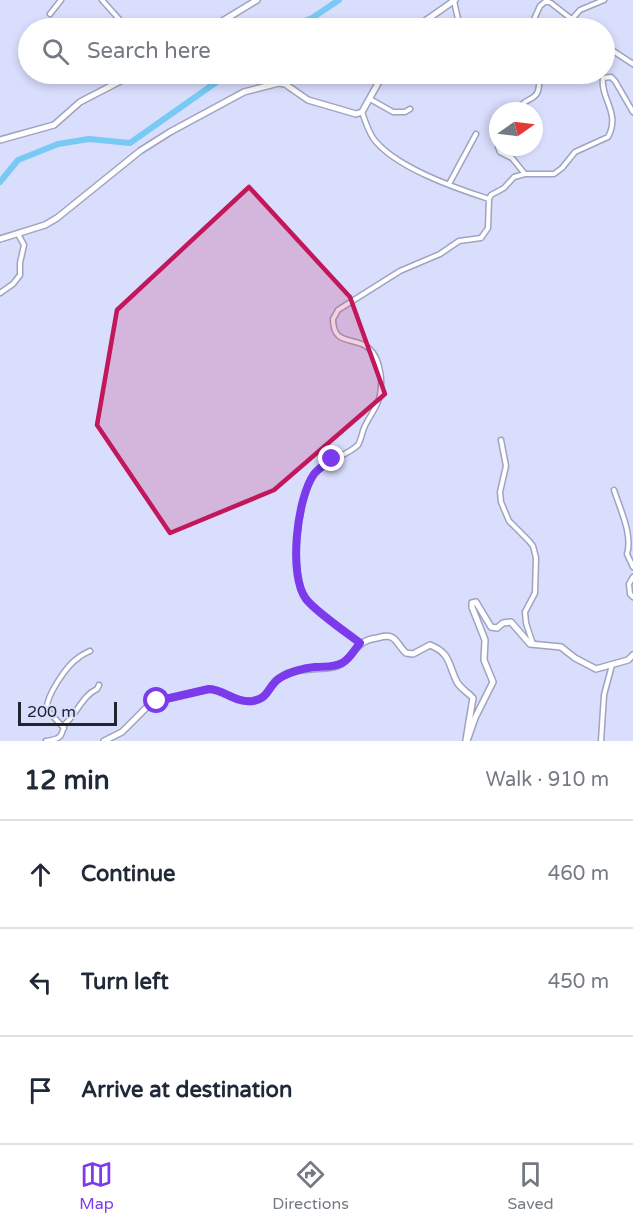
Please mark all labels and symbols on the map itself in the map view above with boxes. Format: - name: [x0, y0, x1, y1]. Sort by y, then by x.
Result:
- north arrow: [489, 102, 543, 156]
- route end: [318, 445, 344, 471]
- route start: [143, 687, 169, 713]
- scale bar: [18, 699, 117, 726]

